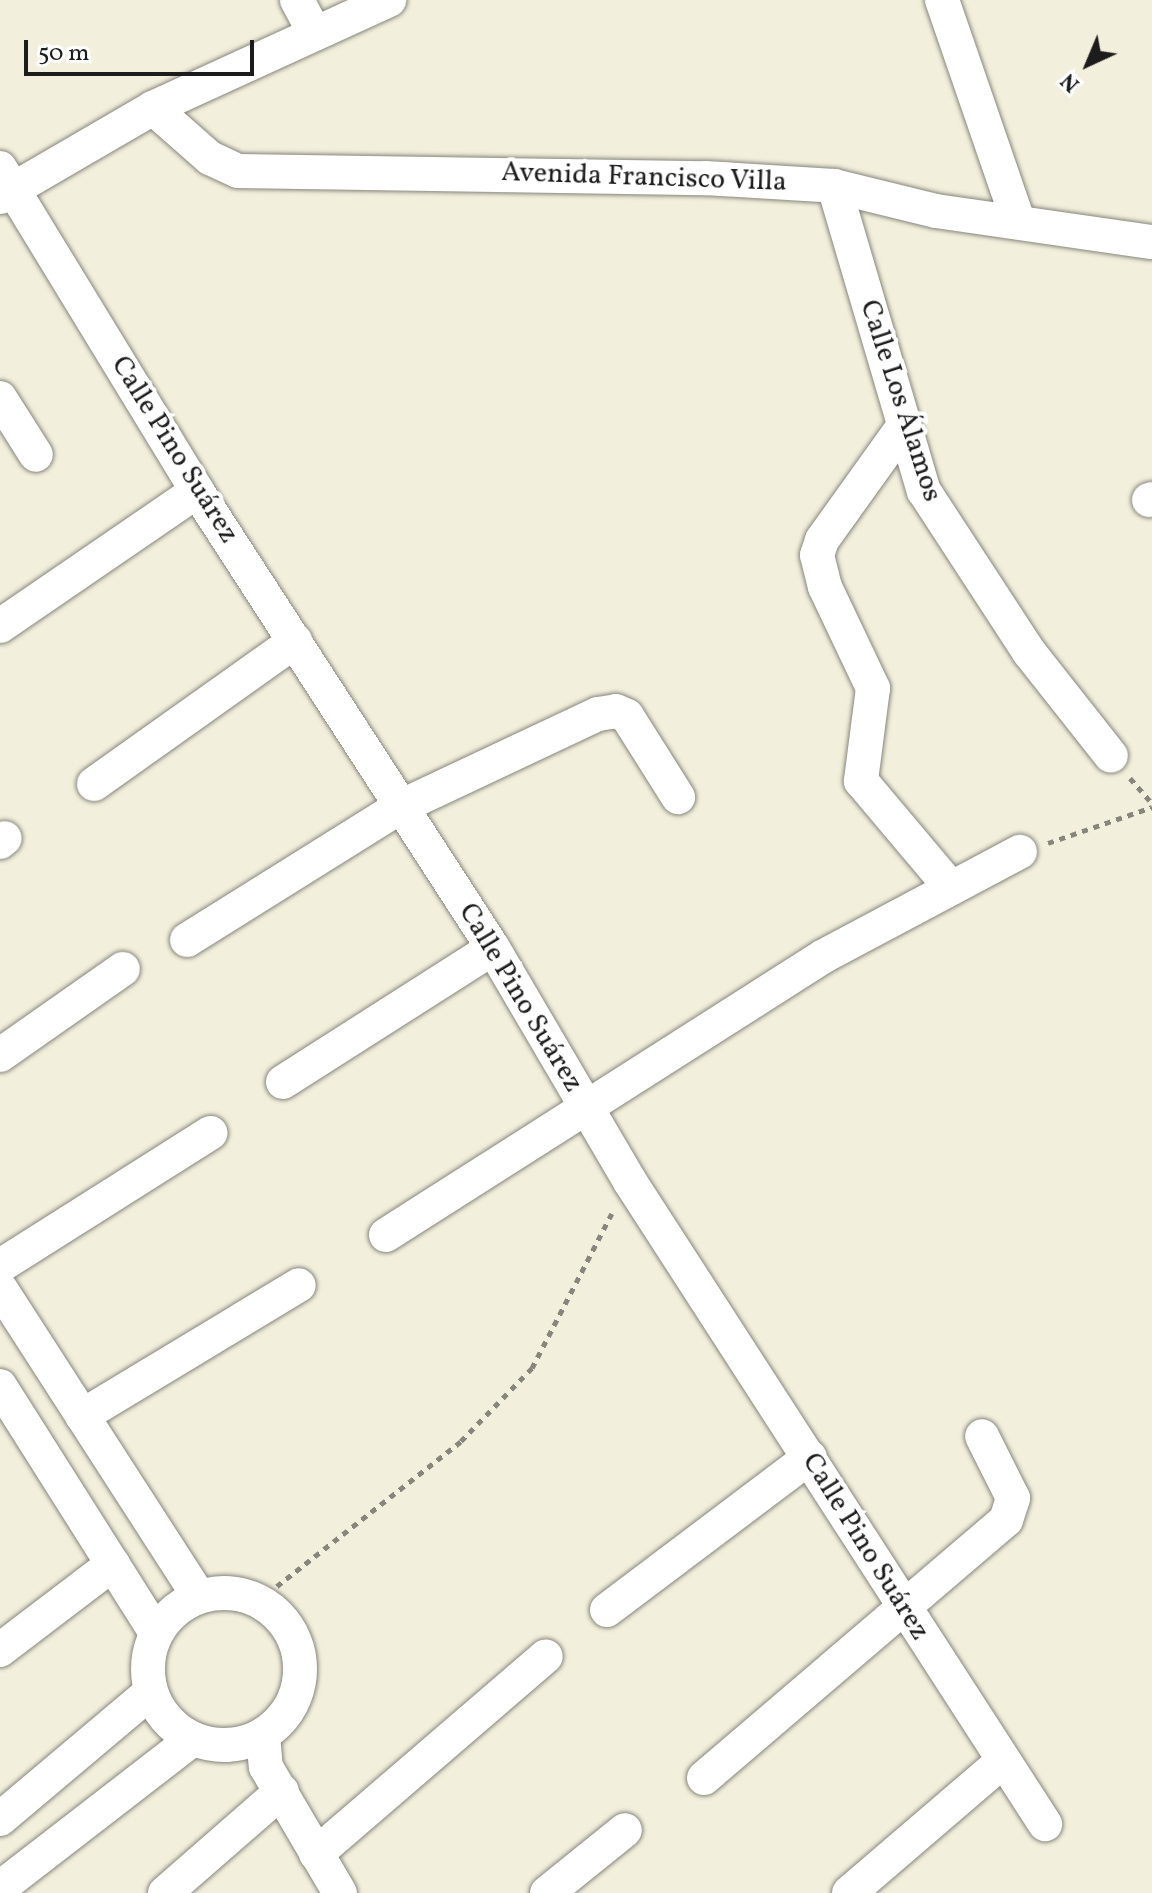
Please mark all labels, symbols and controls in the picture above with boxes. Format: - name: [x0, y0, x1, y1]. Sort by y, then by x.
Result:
- scale bar: [28, 24, 258, 74]
- north arrow: [1048, 24, 1128, 104]
- text: 50 m: [38, 37, 90, 71]
- text: N: [1054, 65, 1088, 98]
- street label: Avenida Francisco Villa: [500, 156, 788, 200]
- street label: Calle Los Álamos: [852, 296, 948, 506]
- street label: Calle Pino Suárez: [103, 350, 245, 550]
- street label: Calle Pino Suárez: [450, 898, 590, 1098]
- street label: Calle Pino Suárez: [794, 1447, 936, 1647]

